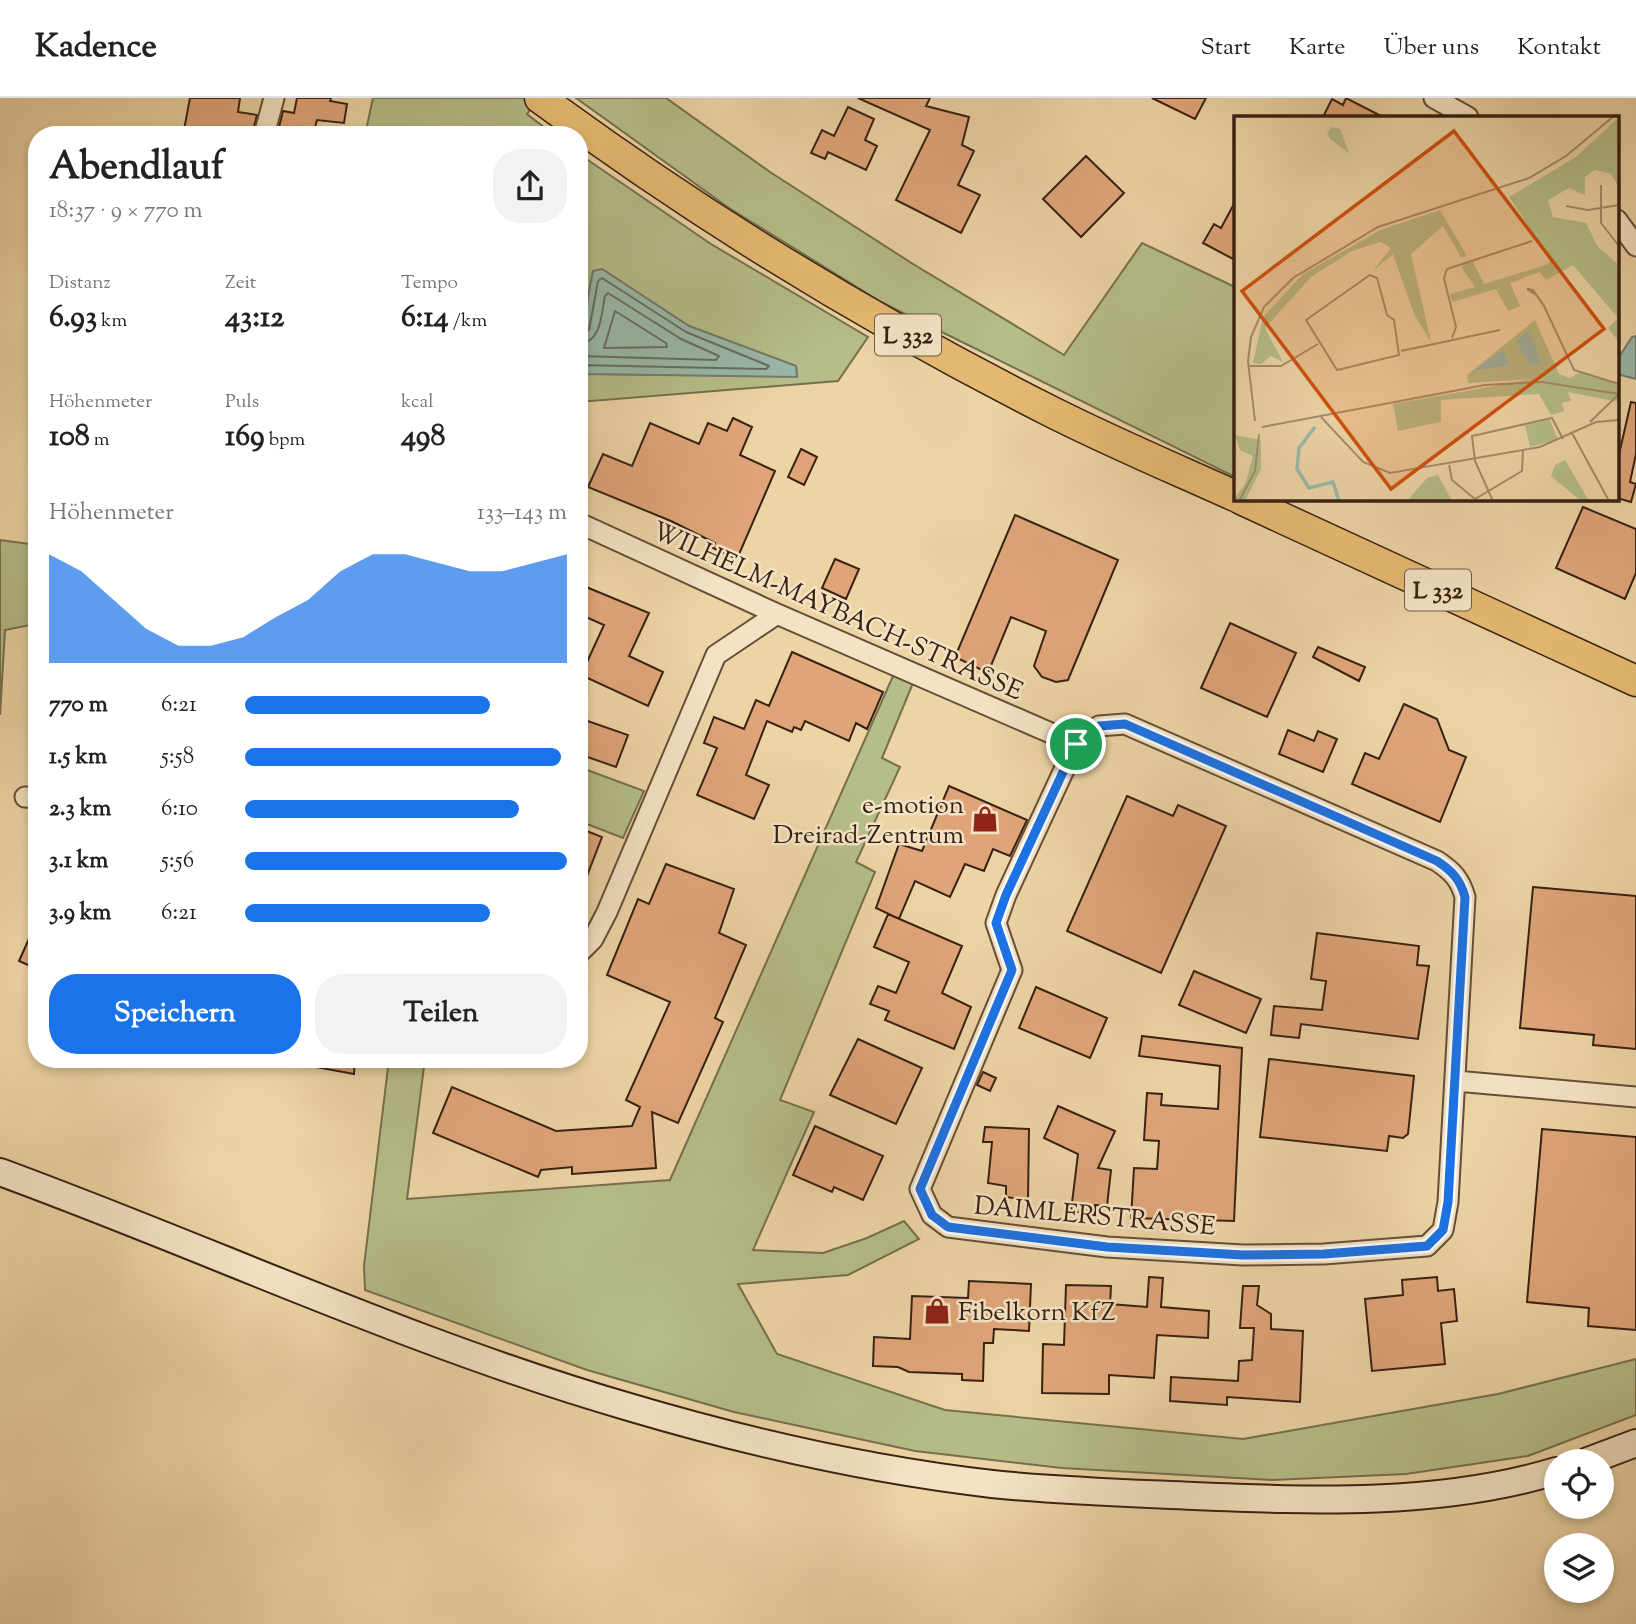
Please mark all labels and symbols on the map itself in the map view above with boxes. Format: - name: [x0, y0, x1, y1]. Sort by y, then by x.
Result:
- inset map: [1234, 116, 1618, 500]
- road number: L 332: [875, 314, 941, 356]
- street label: WILHELM-MAYBACH-STRASSE: [646, 514, 1029, 711]
- road number: L 332: [1405, 570, 1471, 610]
- pin: [1046, 714, 1106, 774]
- place label: e-motion Dreirad-Zentrum: [773, 788, 964, 855]
- shop icon: e-motion Dreirad-Zentrum: [970, 804, 1000, 834]
- street label: DAIMLERSTRASSE: [972, 1188, 1217, 1247]
- place label: Fibelkorn KfZ: [958, 1295, 1116, 1332]
- shop icon: Fibelkorn KfZ: [922, 1296, 952, 1326]

